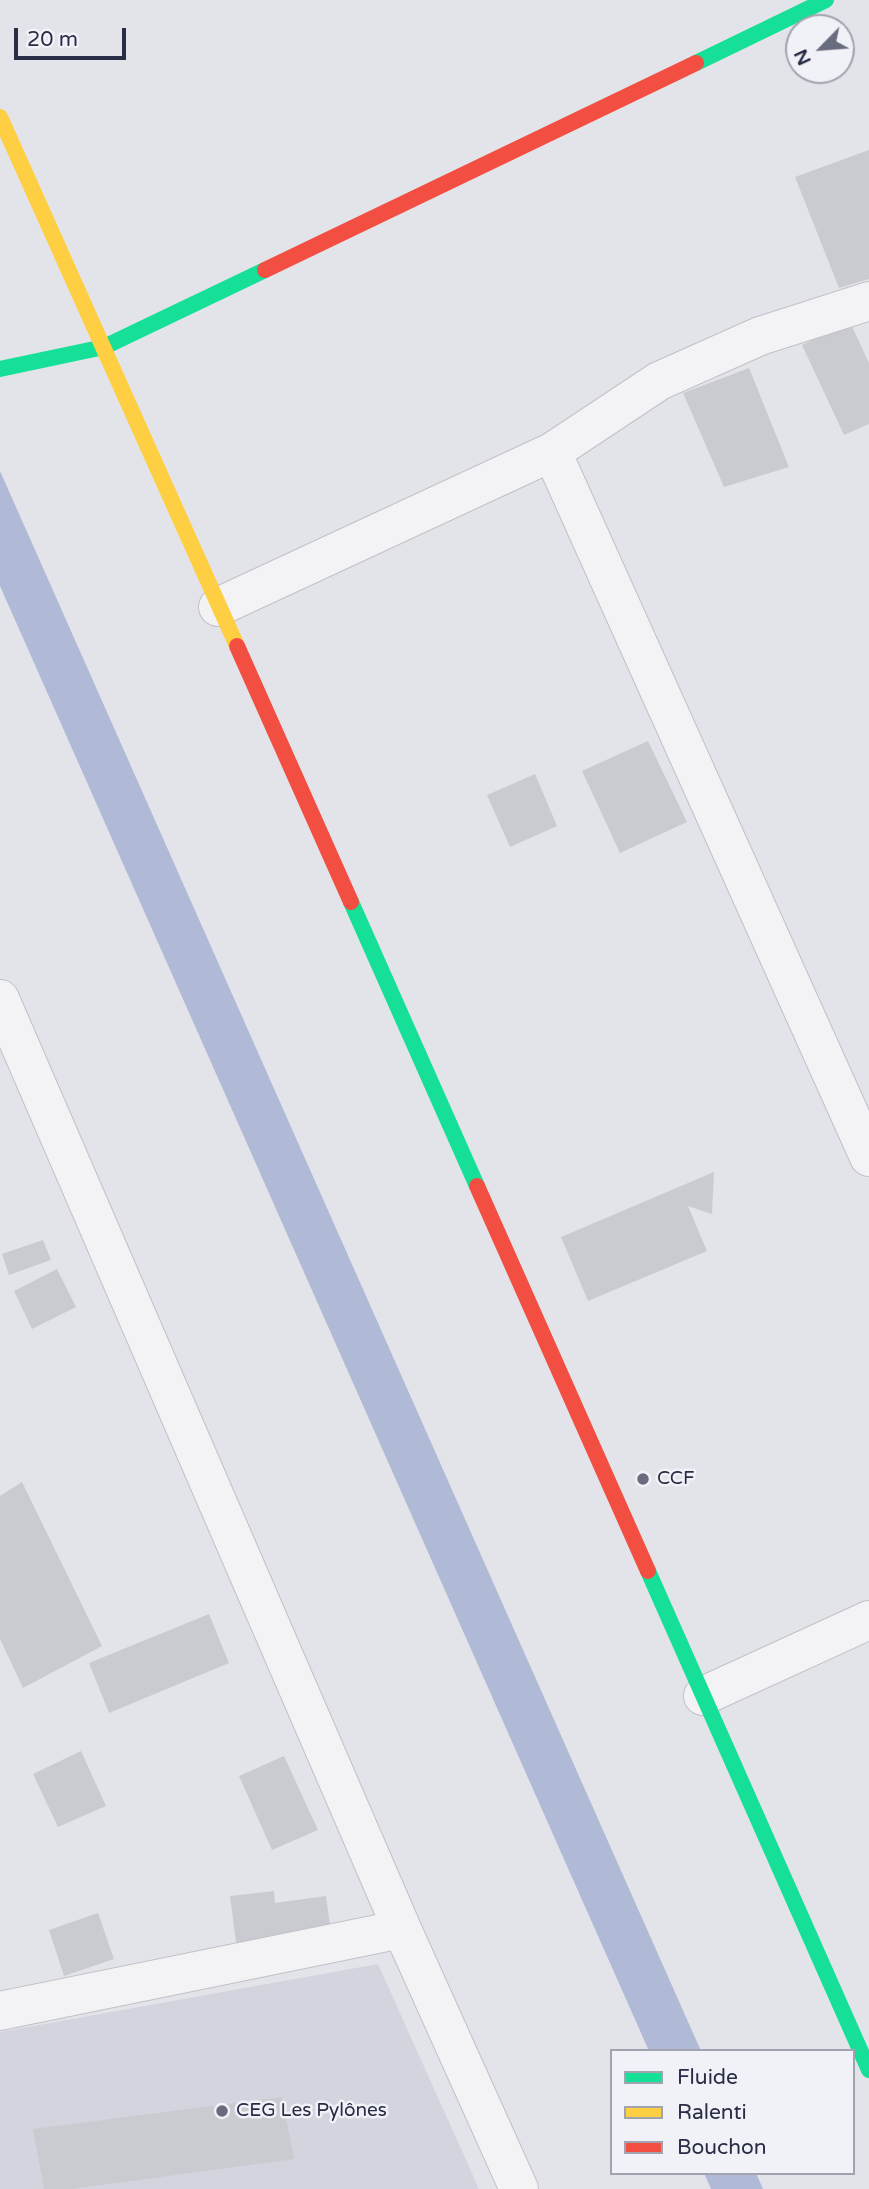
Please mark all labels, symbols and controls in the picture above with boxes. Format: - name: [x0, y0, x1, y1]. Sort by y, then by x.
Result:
- scale bar: [18, 14, 130, 58]
- north arrow: [785, 14, 855, 84]
- text: 20 m: [27, 27, 78, 52]
- text: N: [790, 45, 816, 69]
- place label: CCF: [657, 1468, 695, 1490]
- marker: CCF: [635, 1471, 651, 1487]
- legend: [610, 2049, 855, 2175]
- text: Fluide: [677, 2065, 738, 2090]
- place label: CEG Les Pylônes: [236, 2100, 387, 2122]
- text: Ralenti: [677, 2100, 747, 2125]
- marker: CEG Les Pylônes: [214, 2103, 230, 2119]
- text: Bouchon: [677, 2135, 767, 2160]

